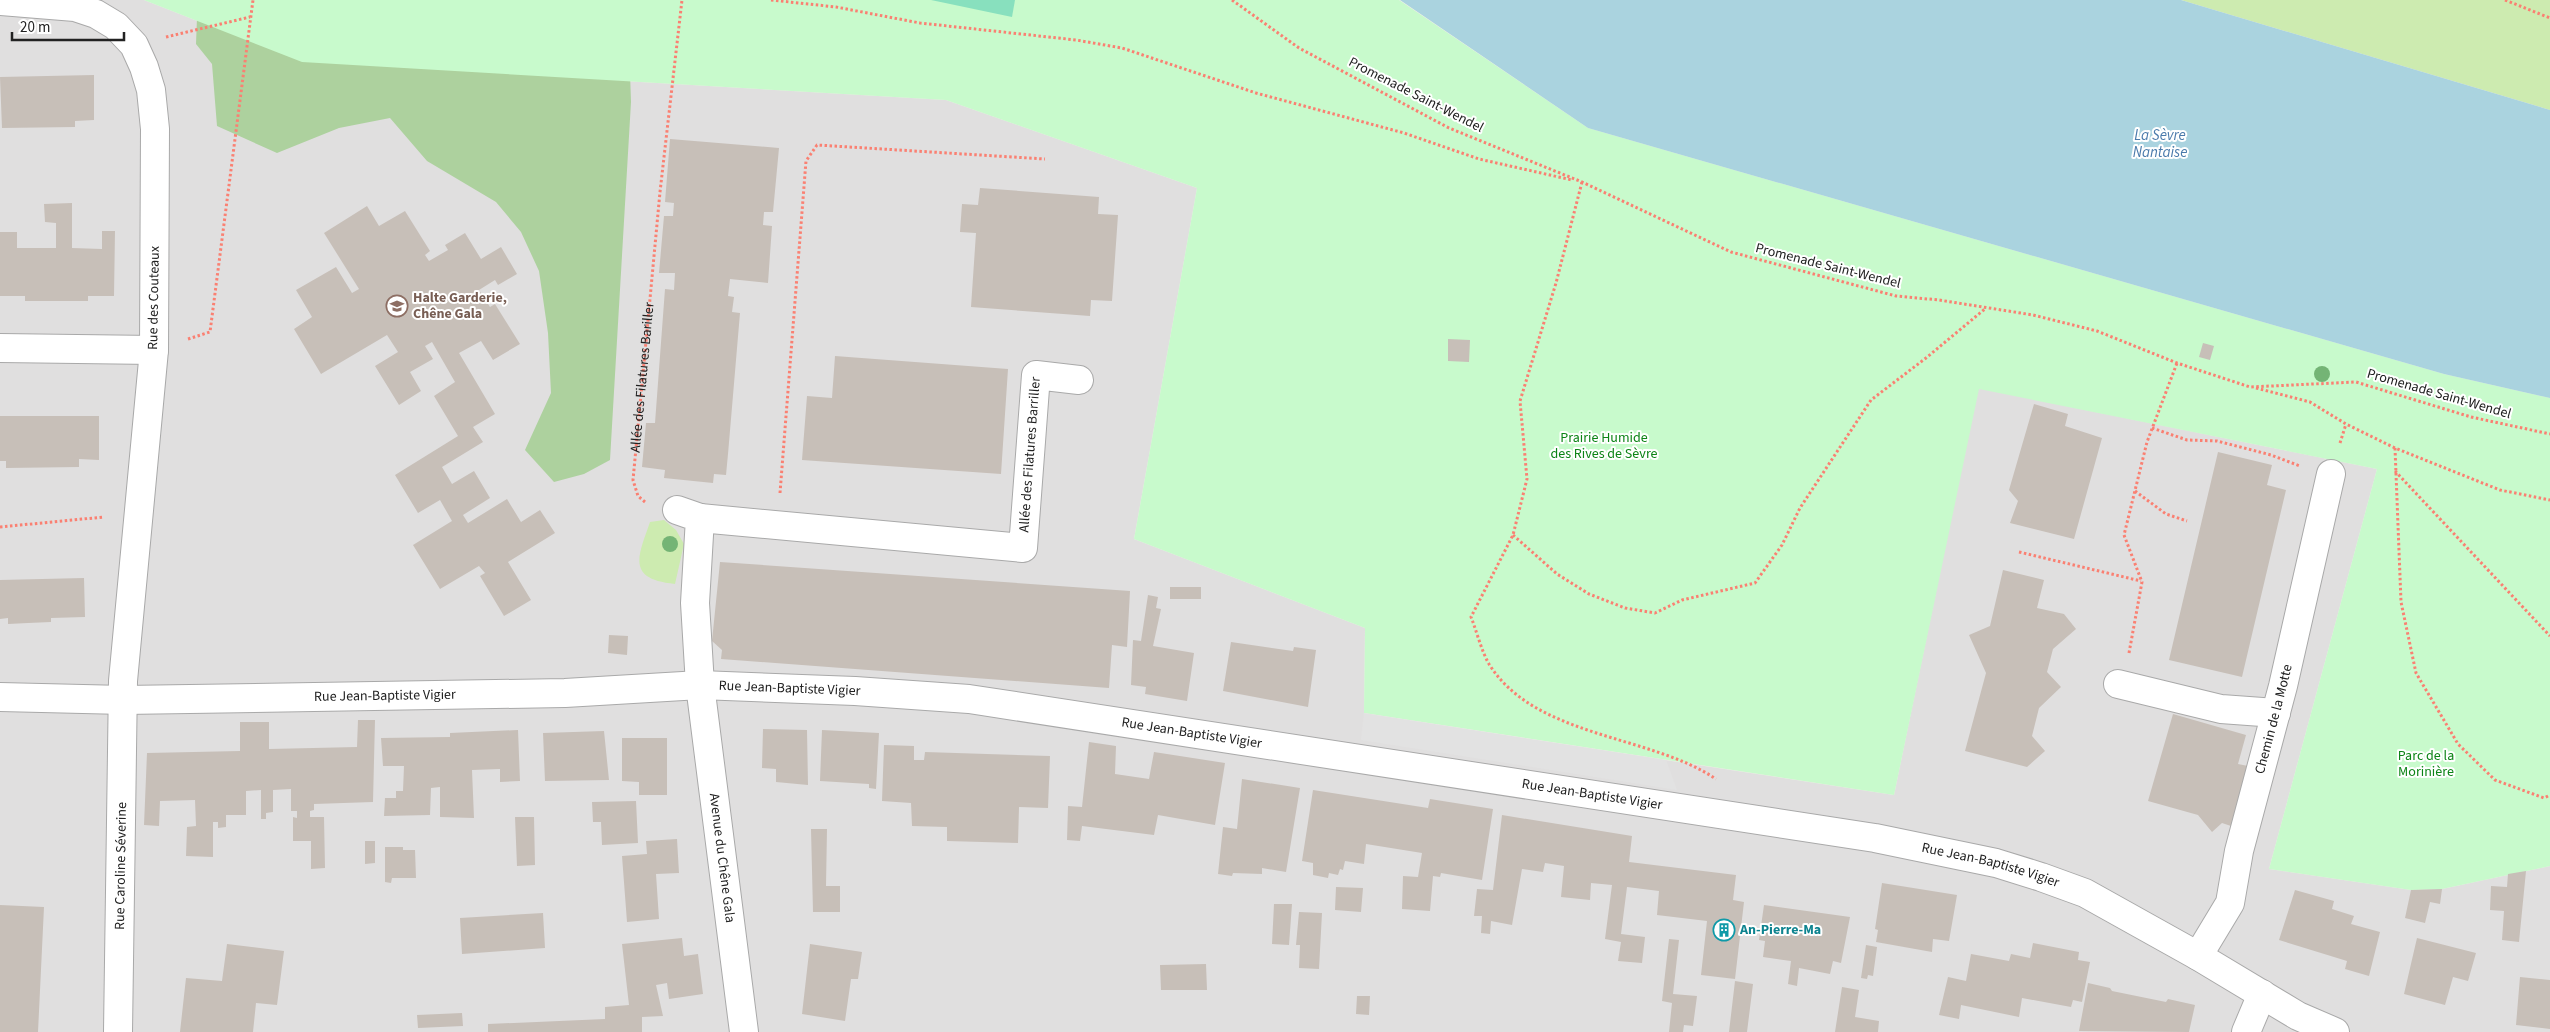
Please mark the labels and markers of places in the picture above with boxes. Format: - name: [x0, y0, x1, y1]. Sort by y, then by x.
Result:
- place label: Halte Garderie, Chêne Gala: [413, 288, 507, 324]
- school or university icon: Halte Garderie, Chêne Gala: [385, 294, 409, 318]
- building icon: An-Pierre-Ma: [1712, 918, 1736, 942]
- place label: An-Pierre-Ma: [1739, 920, 1821, 940]

